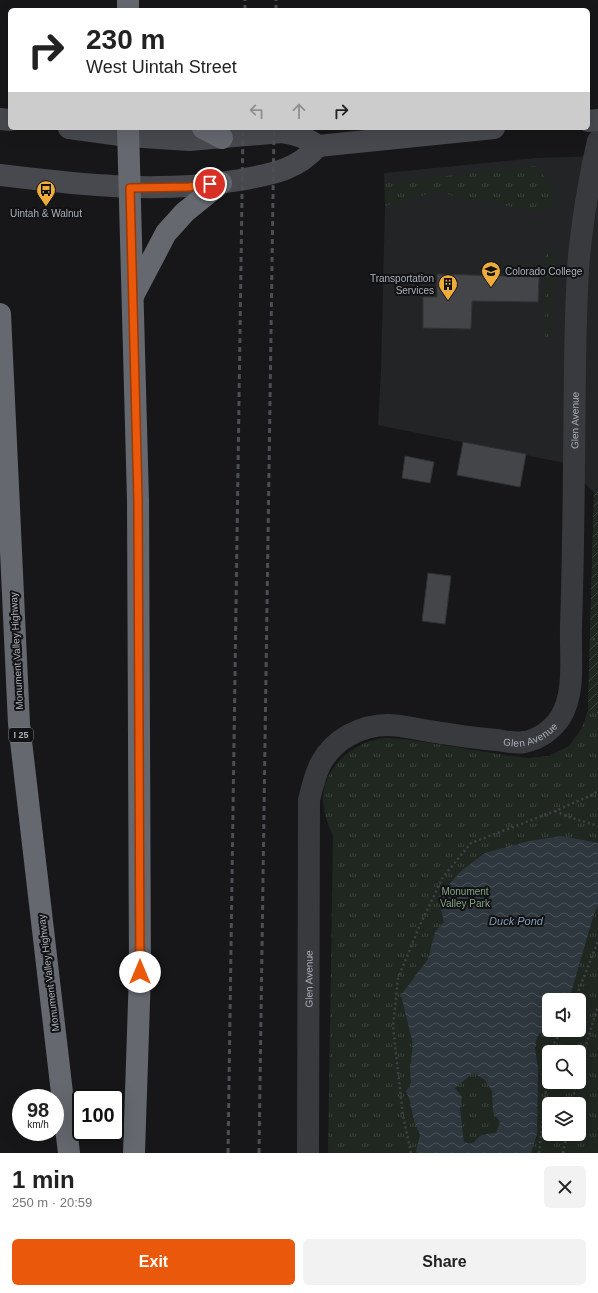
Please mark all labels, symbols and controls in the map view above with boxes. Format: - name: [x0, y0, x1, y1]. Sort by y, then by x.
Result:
- icon: right: [20, 24, 72, 76]
- text: 230 m: [86, 24, 165, 55]
- text: West Uintah Street: [86, 57, 237, 77]
- icon: left: [246, 100, 268, 122]
- icon: ahead: [288, 100, 310, 122]
- icon: right: [330, 100, 352, 122]
- pin: [193, 167, 227, 201]
- icon: arrive: [199, 173, 221, 195]
- bus stop icon: Uintah & Walnut: [35, 179, 57, 207]
- place label: Uintah & Walnut: [10, 208, 82, 219]
- school or university icon: Colorado College: [480, 260, 502, 288]
- place label: Colorado College: [505, 266, 583, 277]
- place label: Transportation Services: [370, 273, 434, 296]
- building icon: Transportation Services: [437, 273, 459, 301]
- street label: Glen Avenue: [569, 391, 581, 449]
- street label: Monument Valley Highway: [8, 592, 25, 710]
- street label: Glen Avenue: [502, 720, 560, 749]
- road number: I 25: [9, 728, 33, 742]
- park label: Monument Valley Park: [440, 886, 491, 909]
- street label: Monument Valley Highway: [36, 914, 61, 1032]
- water label: Duck Pond: [489, 915, 544, 927]
- street label: Glen Avenue: [303, 950, 315, 1008]
- position arrow: [119, 951, 161, 993]
- map controls: [542, 993, 586, 1141]
- button: sound: [542, 993, 586, 1037]
- button: search: [542, 1045, 586, 1089]
- speed limit sign: 100: [72, 1089, 124, 1141]
- button: layers: [542, 1097, 586, 1141]
- text: 98: [27, 1099, 49, 1121]
- text: km/h: [27, 1119, 49, 1130]
- text: 1 min: [12, 1166, 75, 1193]
- button: close: [544, 1166, 586, 1208]
- text: 250 m · 20:59: [12, 1195, 92, 1210]
- button: Exit: [12, 1239, 295, 1285]
- button: Share: [303, 1239, 586, 1285]

